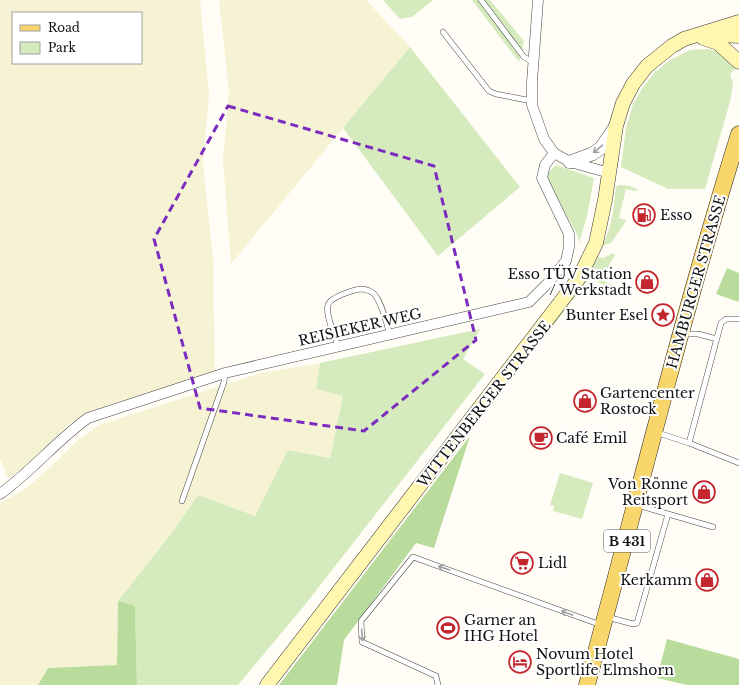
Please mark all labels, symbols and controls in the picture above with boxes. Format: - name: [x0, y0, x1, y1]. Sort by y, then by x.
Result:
- legend: [12, 12, 142, 64]
- text: Road: [48, 20, 80, 35]
- text: Park: [48, 40, 76, 55]
- one-way arrow: [592, 145, 603, 154]
- street label: HAMBURGER STRASSE: [663, 193, 729, 371]
- fuel station icon: Esso: [631, 202, 657, 228]
- place label: Esso: [660, 206, 692, 224]
- place label: Esso TÜV Station / Werkstadt: [508, 264, 633, 299]
- shop icon: Esso TÜV Station / Werkstadt: [634, 269, 660, 295]
- place icon: Bunter Esel: [650, 302, 676, 328]
- street label: REISIEKER WEG: [297, 304, 423, 350]
- place label: Bunter Esel: [566, 306, 648, 324]
- street label: WITTENBERGER STRASSE: [413, 317, 555, 492]
- place label: Gartencenter Rostock: [600, 384, 695, 418]
- shop icon: Gartencenter Rostock: [572, 388, 598, 414]
- cafe icon: Café Emil: [528, 425, 554, 451]
- place label: Café Emil: [556, 429, 628, 447]
- place label: Von Rönne Reitsport: [607, 475, 689, 509]
- shop icon: Von Rönne Reitsport: [691, 479, 717, 505]
- road number: B 431: [604, 530, 650, 552]
- supermarket icon: Lidl: [509, 550, 535, 576]
- place label: Lidl: [538, 554, 567, 572]
- one-way arrow: [439, 564, 451, 572]
- shop icon: Kerkamm: [694, 567, 720, 593]
- place label: Kerkamm: [620, 571, 692, 589]
- one-way arrow: [561, 608, 573, 616]
- place label: Garner an IHG Hotel: [464, 611, 539, 645]
- sports icon: Garner an IHG Hotel: [435, 615, 461, 641]
- one-way arrow: [358, 628, 365, 641]
- place label: Novum Hotel Sportlife Elmshorn: [536, 645, 674, 679]
- hotel icon: Novum Hotel Sportlife Elmshorn: [507, 649, 533, 675]

